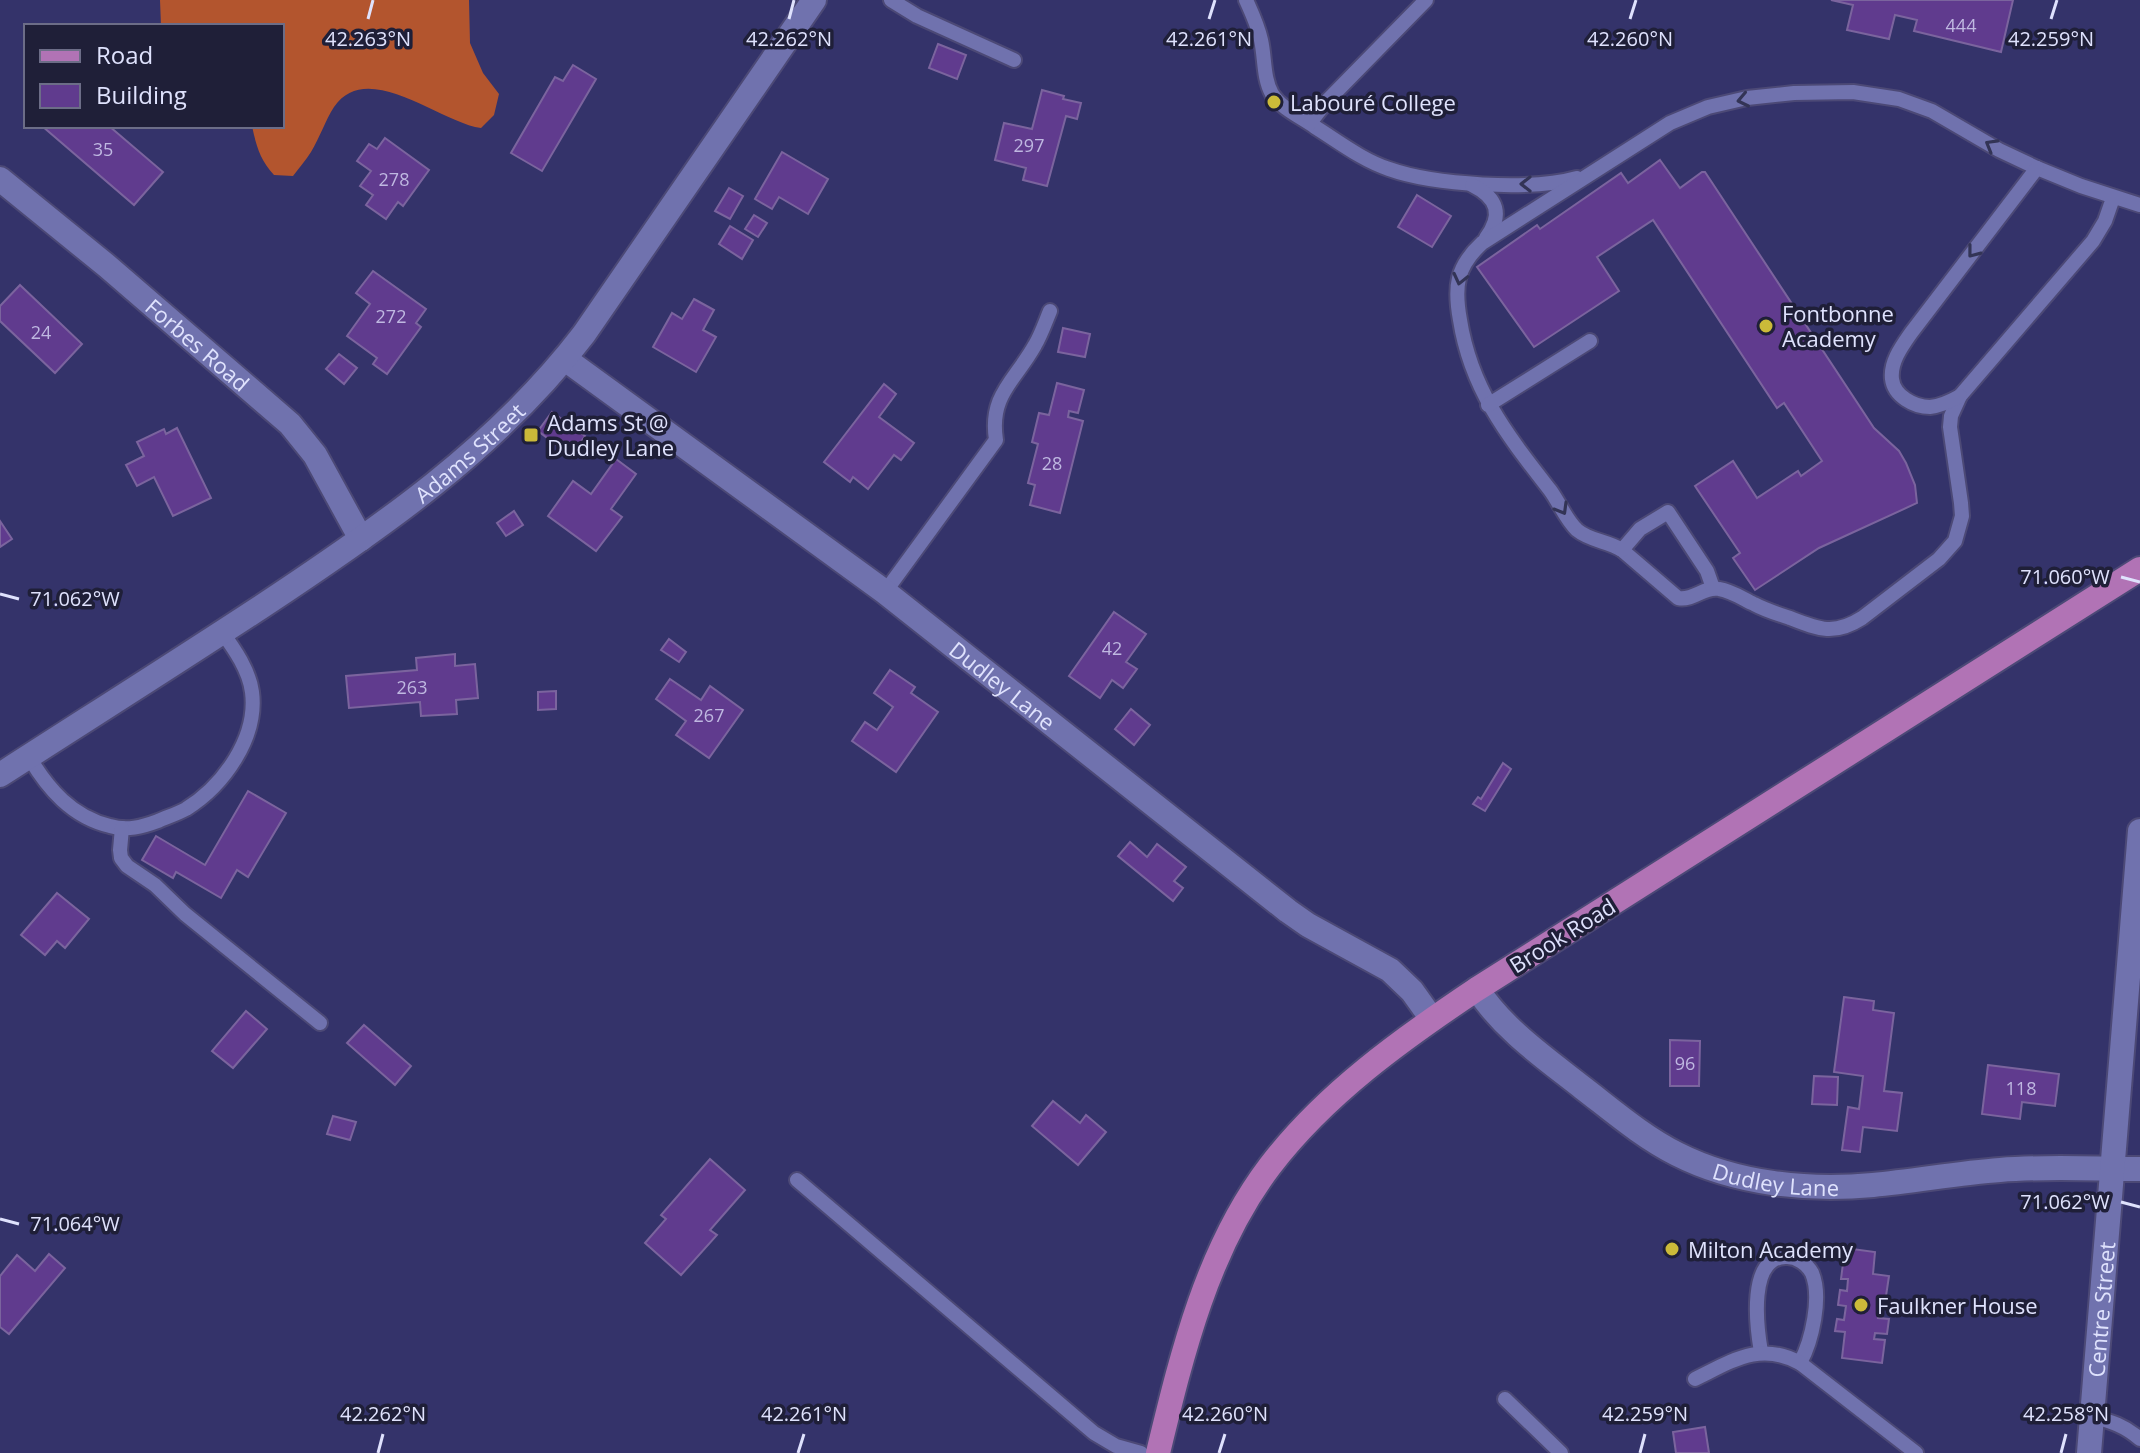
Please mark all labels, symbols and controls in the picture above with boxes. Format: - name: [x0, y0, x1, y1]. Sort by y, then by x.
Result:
- house number: 444: [1946, 13, 1976, 37]
- legend: [24, 24, 284, 128]
- text: 42.263°N: [325, 25, 411, 52]
- text: 42.262°N: [746, 25, 832, 52]
- text: 42.261°N: [1166, 25, 1252, 52]
- text: 42.260°N: [1587, 25, 1673, 52]
- text: 42.259°N: [2008, 25, 2094, 52]
- text: Road: [96, 38, 153, 71]
- text: Building: [96, 78, 187, 111]
- place label: Labouré College: [1290, 87, 1456, 117]
- one-way arrow: [1737, 91, 1750, 108]
- marker: Labouré College: [1265, 93, 1283, 111]
- house number: 297: [1014, 133, 1044, 157]
- house number: 35: [93, 137, 113, 161]
- one-way arrow: [1985, 139, 1999, 155]
- house number: 278: [379, 167, 409, 191]
- one-way arrow: [1519, 175, 1532, 193]
- one-way arrow: [1968, 243, 1982, 258]
- one-way arrow: [1452, 272, 1469, 286]
- street label: Forbes Road: [140, 291, 256, 398]
- place label: Fontbonne Academy: [1782, 298, 1894, 353]
- house number: 272: [376, 304, 406, 328]
- marker: Fontbonne Academy: [1757, 317, 1775, 335]
- house number: 24: [31, 320, 51, 344]
- street label: Adams Street: [408, 396, 531, 509]
- place label: Adams St @ Dudley Lane: [547, 407, 674, 462]
- marker: Adams St @ Dudley Lane: [522, 426, 540, 444]
- house number: 28: [1042, 451, 1062, 475]
- one-way arrow: [1553, 500, 1568, 515]
- text: 71.060°W: [2020, 563, 2110, 590]
- text: 71.062°W: [30, 585, 120, 612]
- street label: Dudley Lane: [944, 634, 1062, 736]
- house number: 42: [1102, 636, 1122, 660]
- house number: 263: [397, 675, 427, 699]
- house number: 267: [694, 703, 724, 727]
- street label: Brook Road: [1503, 891, 1621, 979]
- house number: 96: [1675, 1051, 1695, 1075]
- house number: 118: [2006, 1076, 2036, 1100]
- street label: Dudley Lane: [1709, 1155, 1839, 1202]
- text: 71.062°W: [2020, 1188, 2110, 1215]
- text: 71.064°W: [30, 1210, 120, 1237]
- place label: Milton Academy: [1688, 1234, 1854, 1264]
- marker: Milton Academy: [1663, 1240, 1681, 1258]
- street label: Centre Street: [2080, 1240, 2121, 1379]
- place label: Faulkner House: [1877, 1290, 2038, 1320]
- marker: Faulkner House: [1852, 1296, 1870, 1314]
- text: 42.262°N: [340, 1400, 426, 1427]
- text: 42.261°N: [761, 1400, 847, 1427]
- text: 42.260°N: [1182, 1400, 1268, 1427]
- text: 42.259°N: [1602, 1400, 1688, 1427]
- text: 42.258°N: [2023, 1400, 2109, 1427]

